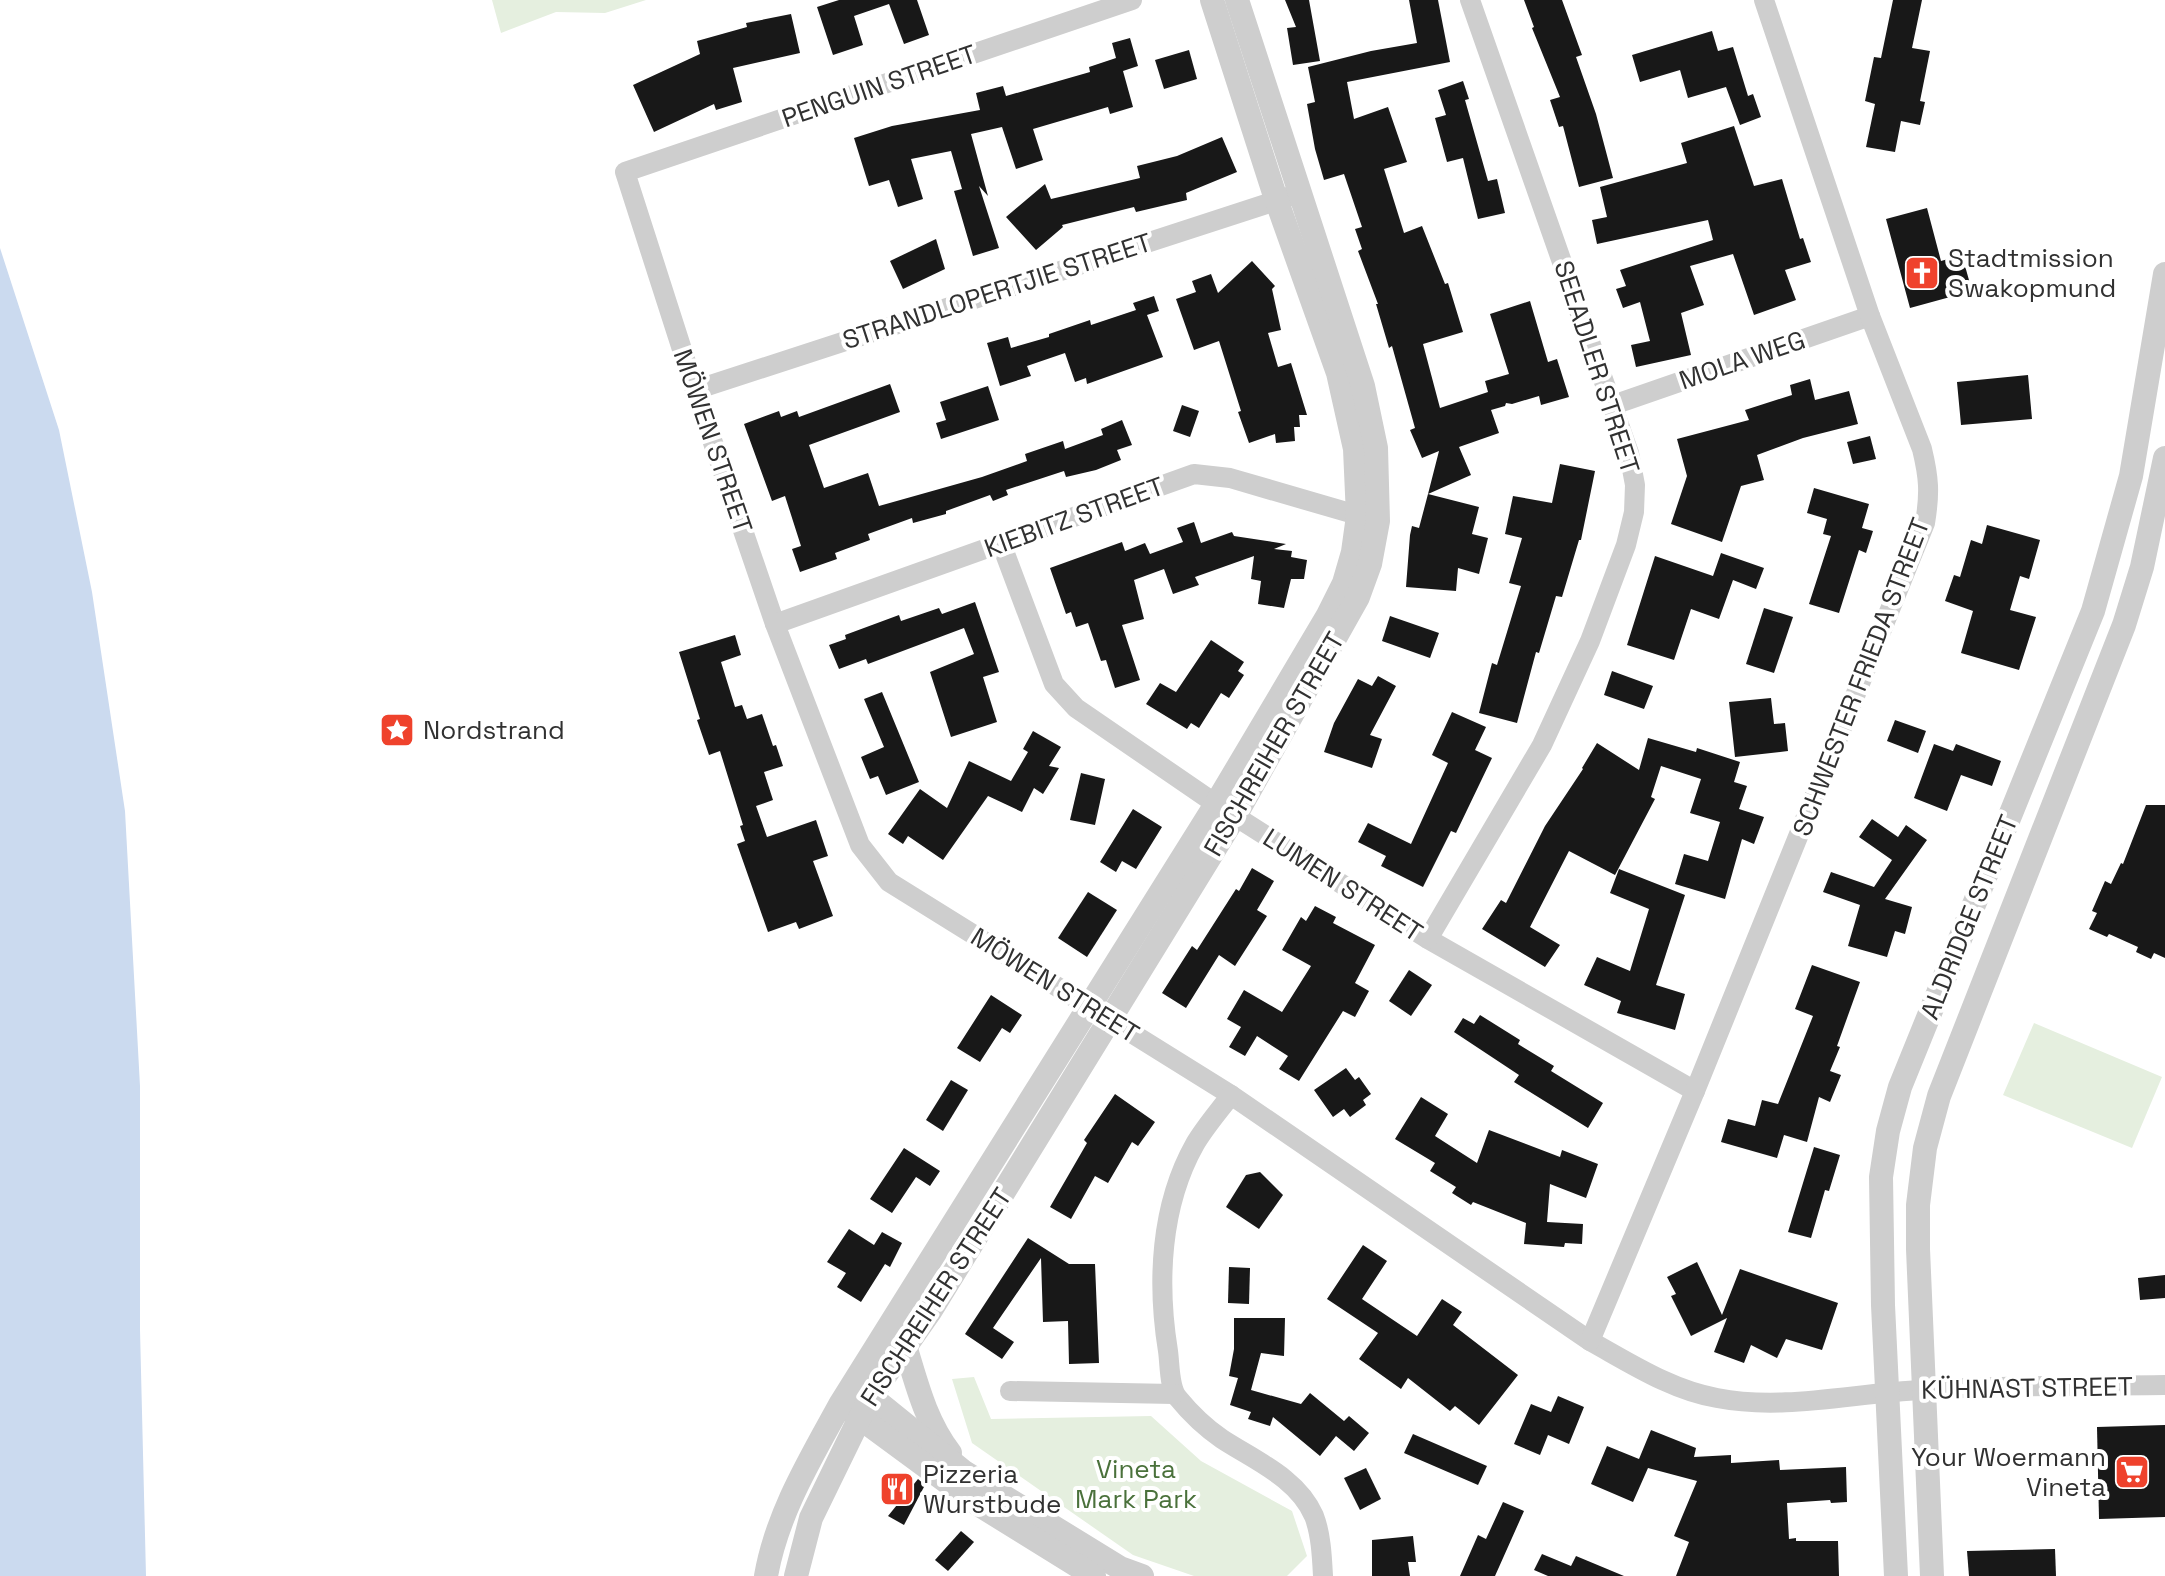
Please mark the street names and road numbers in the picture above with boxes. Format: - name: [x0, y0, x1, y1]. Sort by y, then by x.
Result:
- street label: PENGUIN STREET: [777, 37, 981, 135]
- street label: STRANDLOPERTJIE STREET: [838, 225, 1156, 357]
- street label: SEEADLER STREET: [1547, 256, 1647, 478]
- street label: MOLA WEG: [1674, 323, 1810, 397]
- street label: MÖWEN STREET: [666, 344, 760, 538]
- street label: KIEBITZ STREET: [980, 469, 1168, 565]
- street label: SCHWESTER FRIEDA STREET: [1785, 513, 1937, 841]
- street label: FISCHREIHER STREET: [1196, 626, 1352, 862]
- street label: ALDRIDGE STREET: [1912, 810, 2026, 1024]
- street label: LUMEN STREET: [1257, 821, 1429, 949]
- street label: MÖWEN STREET: [964, 920, 1146, 1050]
- street label: FISCHREIHER STREET: [853, 1181, 1019, 1413]
- street label: KÜHNAST STREET: [1921, 1369, 2133, 1407]

